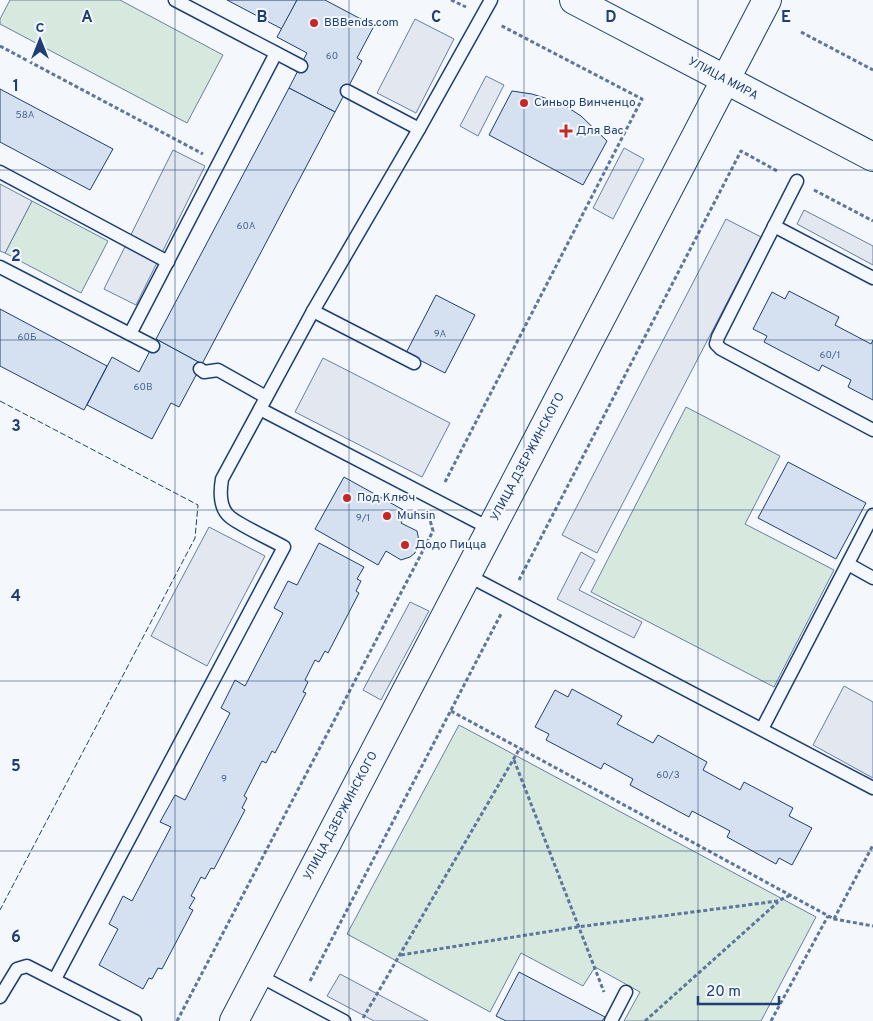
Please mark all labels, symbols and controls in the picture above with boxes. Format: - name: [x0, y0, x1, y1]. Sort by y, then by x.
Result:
- text: A: [81, 8, 93, 28]
- text: B: [256, 8, 268, 28]
- text: C: [431, 8, 441, 28]
- text: D: [605, 8, 617, 28]
- text: E: [781, 8, 791, 28]
- north arrow: [15, 15, 65, 65]
- place label: BBBends.com: [324, 15, 399, 31]
- marker: BBBends.com: [308, 17, 320, 29]
- text: С: [36, 20, 45, 37]
- house number: 60: [326, 50, 338, 63]
- street label: УЛИЦА МИРА: [685, 54, 761, 104]
- text: 1: [13, 77, 19, 97]
- place label: Синьор Винченцо: [534, 95, 636, 111]
- marker: Синьор Винченцо: [518, 97, 530, 109]
- house number: 58А: [15, 109, 35, 122]
- place label: Для Вас: [576, 123, 624, 139]
- marker: Для Вас: [560, 125, 572, 137]
- house number: 60А: [237, 220, 256, 233]
- text: 2: [11, 247, 21, 267]
- house number: 9А: [434, 328, 446, 341]
- house number: 60Б: [18, 331, 36, 344]
- house number: 60/1: [819, 349, 841, 362]
- house number: 60В: [134, 381, 152, 394]
- street label: УЛИЦА ДЗЕРЖИНСКОГО: [487, 390, 569, 524]
- text: 3: [11, 417, 21, 437]
- place label: Под Ключ: [357, 490, 415, 506]
- marker: Под Ключ: [341, 492, 353, 504]
- place label: Muhsin: [397, 508, 436, 524]
- marker: Muhsin: [381, 510, 393, 522]
- house number: 9/1: [356, 512, 370, 525]
- place label: Додо Пицца: [415, 537, 486, 553]
- marker: Додо Пицца: [399, 539, 411, 551]
- text: 4: [11, 587, 21, 607]
- street label: УЛИЦА ДЗЕРЖИНСКОГО: [300, 749, 382, 883]
- text: 5: [11, 757, 21, 777]
- house number: 60/3: [656, 769, 680, 782]
- house number: 9: [221, 773, 227, 786]
- text: 6: [11, 928, 21, 948]
- scale bar: [698, 974, 779, 1006]
- text: 20 m: [706, 983, 741, 1002]

